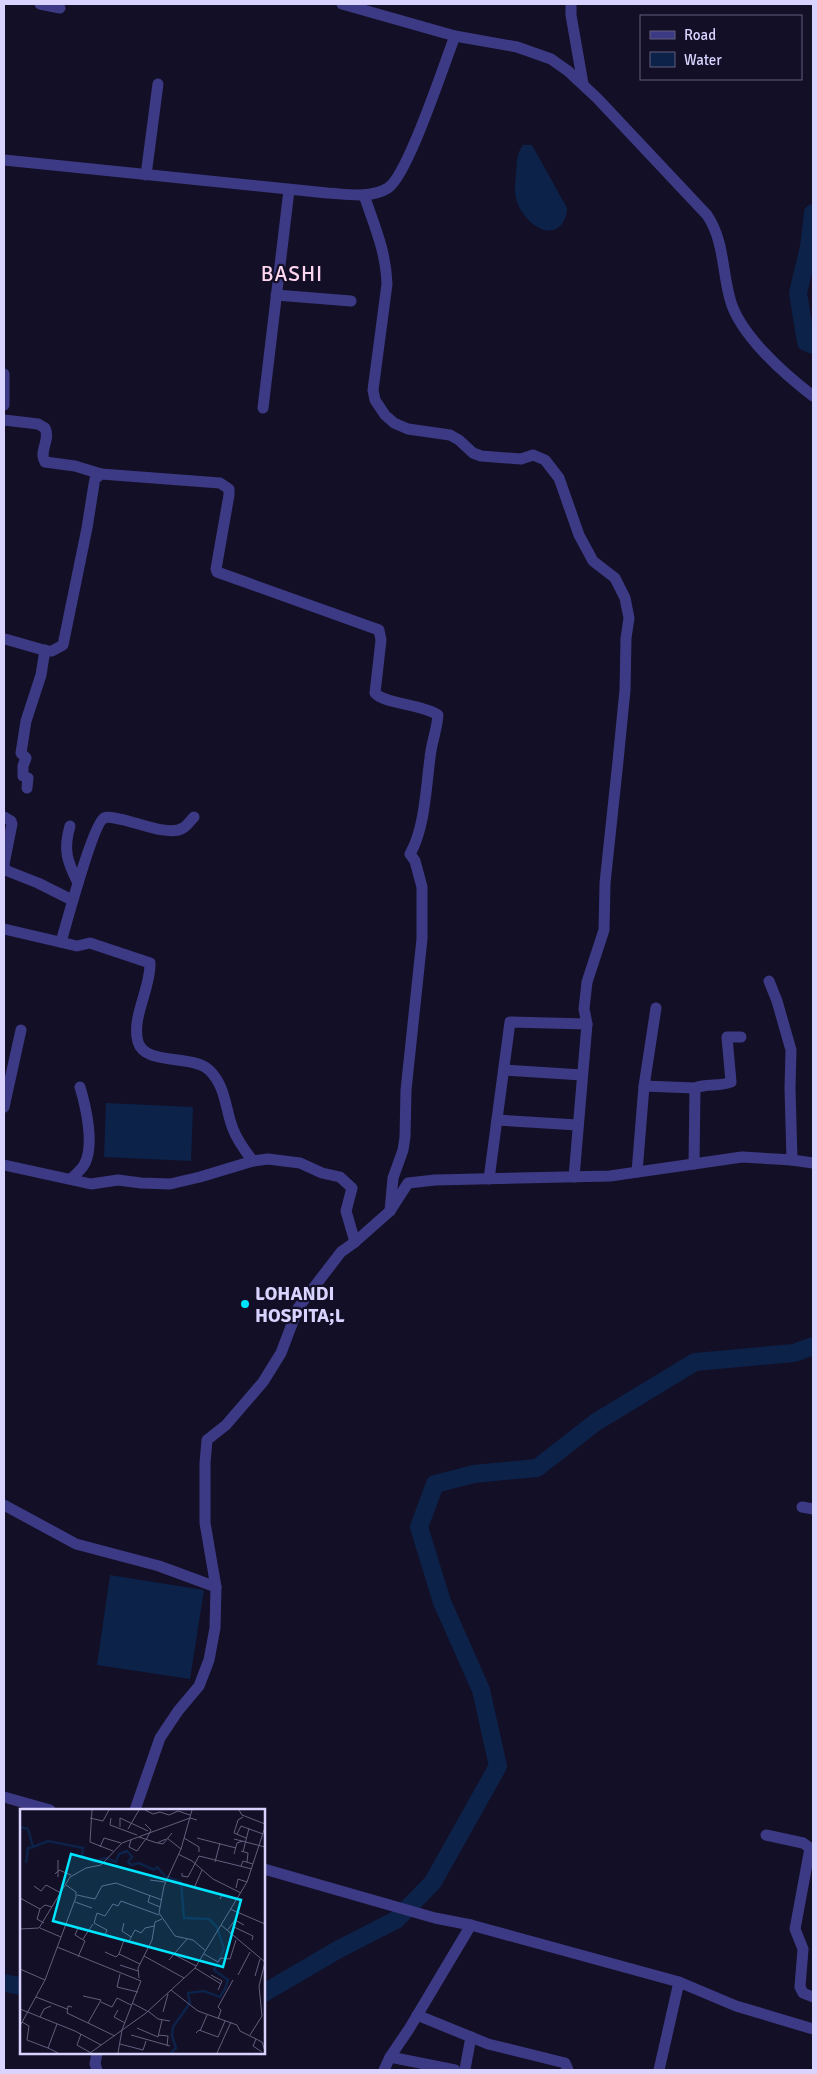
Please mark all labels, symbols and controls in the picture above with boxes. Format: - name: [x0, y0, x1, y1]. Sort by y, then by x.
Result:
- legend: [640, 15, 802, 80]
- text: Road: [684, 26, 716, 44]
- text: Water: [684, 51, 722, 69]
- district label: BASHI: [261, 261, 323, 287]
- place label: LOHANDI HOSPITA;L: [255, 1282, 345, 1328]
- marker: LOHANDI HOSPITA;L: [239, 1298, 251, 1310]
- inset map: [20, 1809, 265, 2054]

